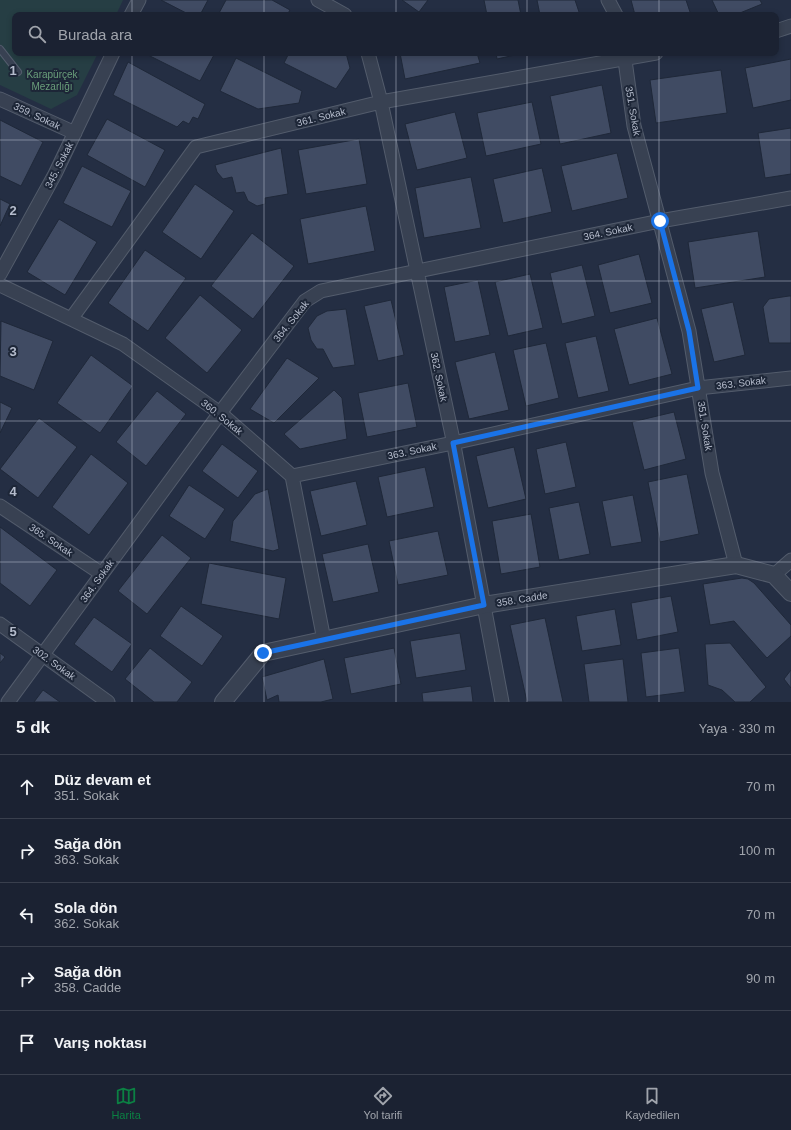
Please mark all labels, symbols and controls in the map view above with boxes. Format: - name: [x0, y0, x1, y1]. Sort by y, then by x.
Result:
- search box: [12, 12, 779, 56]
- icon: search: [26, 23, 48, 45]
- text: Burada ara: [58, 26, 132, 43]
- text: 1: [9, 63, 17, 78]
- park label: Karapürçek Mezarlığı: [26, 69, 79, 92]
- street label: 351. Sokak: [623, 85, 643, 138]
- street label: 359. Sokak: [12, 100, 63, 132]
- street label: 361. Sokak: [295, 105, 348, 128]
- street label: 345. Sokak: [43, 139, 76, 190]
- text: 2: [9, 203, 17, 218]
- route start: [651, 212, 669, 230]
- street label: 364. Sokak: [582, 221, 635, 243]
- street label: 364. Sokak: [271, 297, 312, 344]
- text: 3: [9, 344, 17, 359]
- street label: 362. Sokak: [428, 351, 450, 404]
- street label: 363. Sokak: [715, 374, 767, 392]
- street label: 360. Sokak: [199, 397, 246, 438]
- street label: 351. Sokak: [696, 400, 715, 453]
- street label: 363. Sokak: [386, 440, 439, 462]
- text: 4: [9, 484, 17, 499]
- street label: 365. Sokak: [27, 521, 76, 559]
- street label: 364. Sokak: [78, 557, 117, 604]
- street label: 358. Cadde: [496, 589, 549, 608]
- text: 5: [9, 624, 17, 639]
- street label: 302. Sokak: [31, 644, 78, 683]
- route end: [254, 644, 272, 662]
- text: 5 dk: [16, 718, 50, 737]
- text: Yaya · 330 m: [699, 721, 775, 736]
- text: Düz devam et: [54, 771, 151, 788]
- icon: ahead: [16, 776, 38, 798]
- text: 70 m: [746, 779, 775, 794]
- text: 351. Sokak: [54, 788, 119, 803]
- text: Sağa dön: [54, 835, 122, 852]
- icon: right: [16, 840, 38, 862]
- text: 100 m: [739, 843, 775, 858]
- text: 363. Sokak: [54, 852, 119, 867]
- text: Sola dön: [54, 899, 117, 916]
- icon: left: [16, 904, 38, 926]
- text: 70 m: [746, 907, 775, 922]
- text: 362. Sokak: [54, 916, 119, 931]
- text: Sağa dön: [54, 963, 122, 980]
- icon: right: [16, 968, 38, 990]
- text: 90 m: [746, 971, 775, 986]
- text: 358. Cadde: [54, 980, 121, 995]
- icon: arrive: [16, 1032, 38, 1054]
- text: Varış noktası: [54, 1034, 147, 1051]
- tab: Harita: [111, 1085, 141, 1121]
- tab: Yol tarifi: [364, 1085, 402, 1121]
- tab: Kaydedilen: [625, 1085, 680, 1121]

